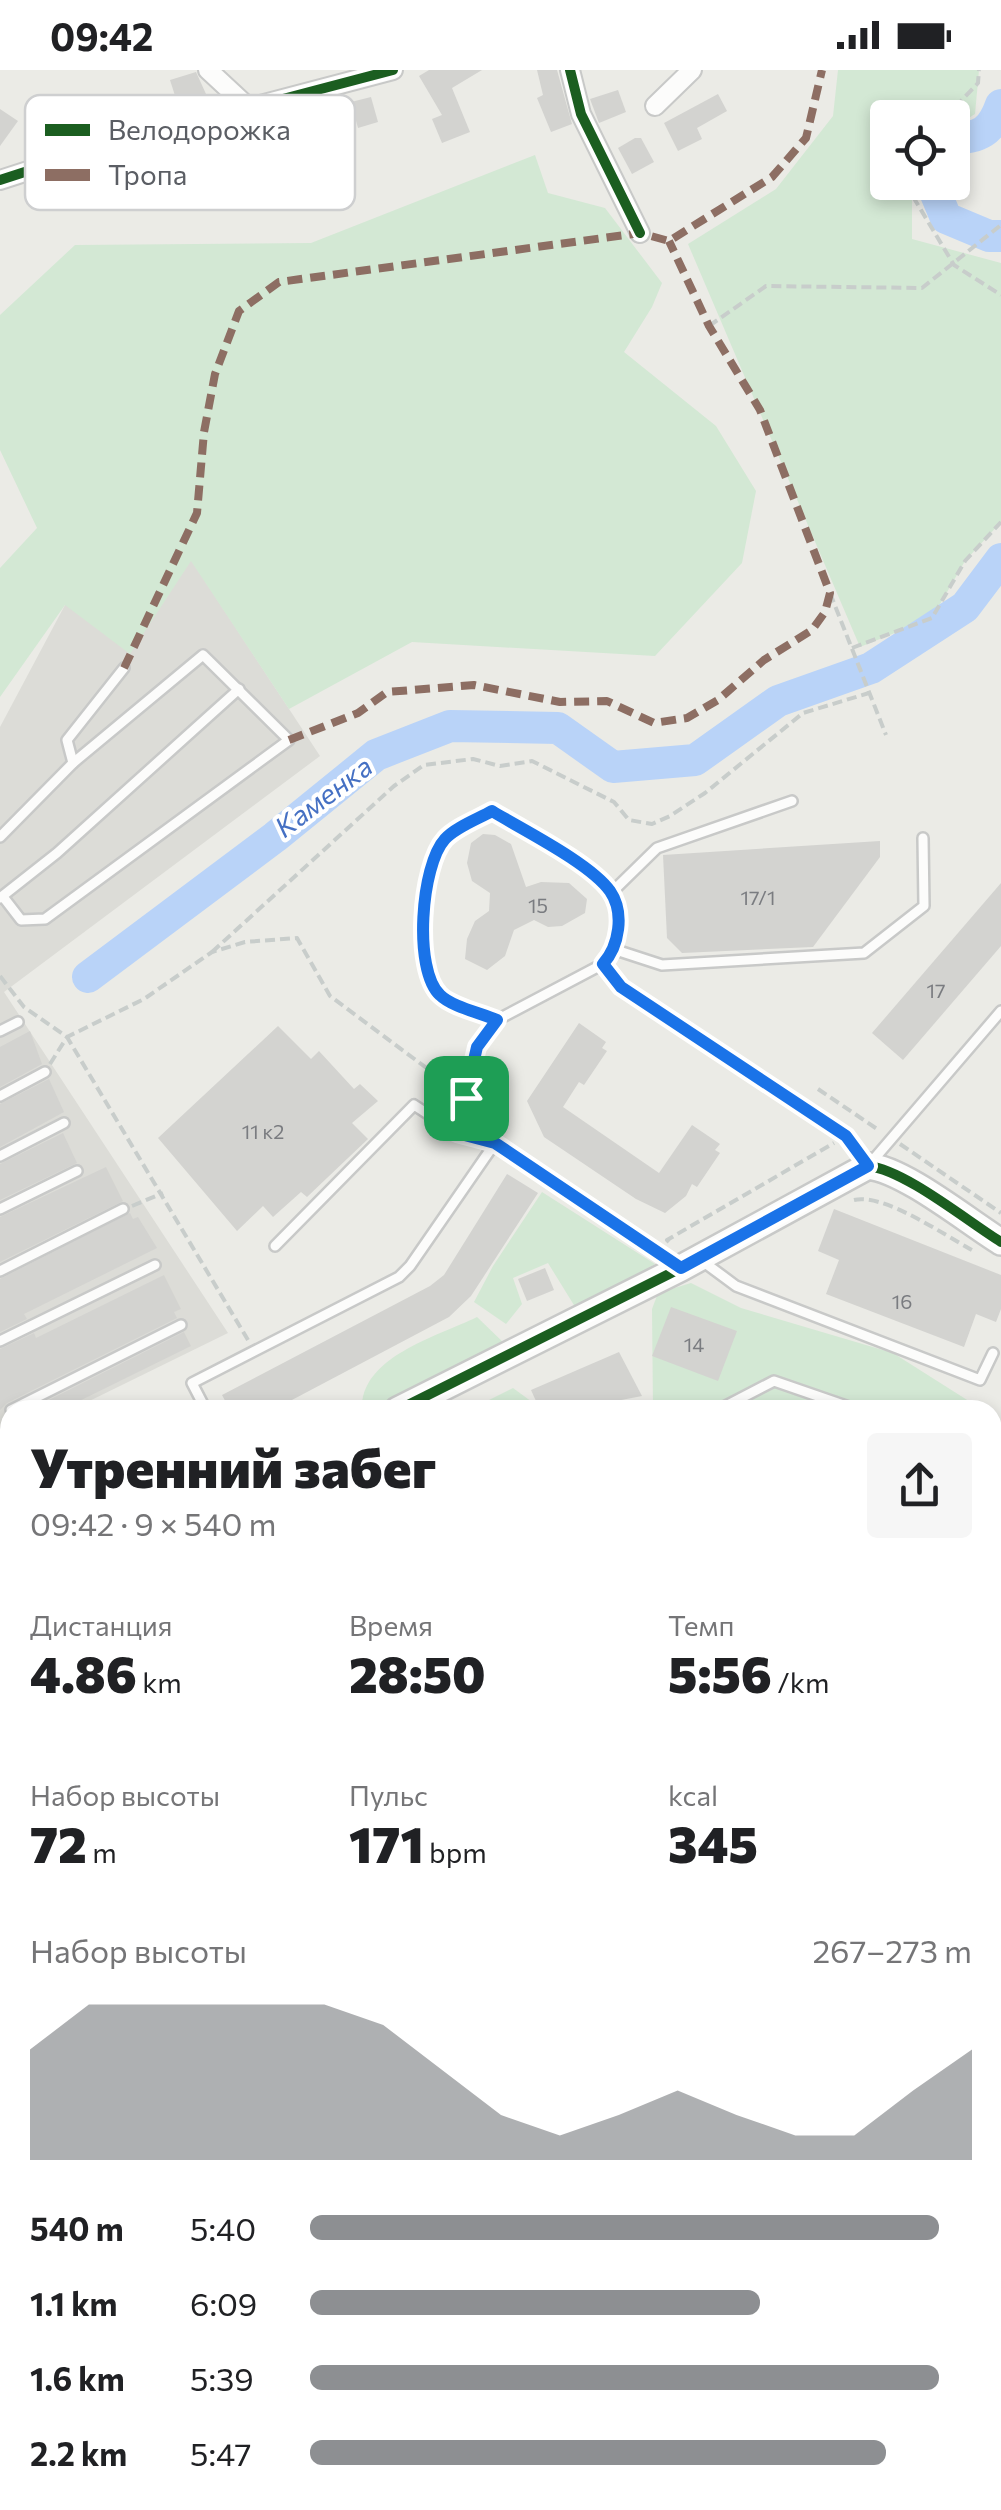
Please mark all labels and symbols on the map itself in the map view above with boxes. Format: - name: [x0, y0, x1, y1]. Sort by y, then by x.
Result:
- legend: [25, 95, 355, 210]
- text: Велодорожка: [108, 112, 291, 146]
- text: Тропа: [108, 157, 187, 191]
- water label: Каменка: [268, 748, 378, 844]
- house number: 17/1: [740, 885, 776, 909]
- house number: 15: [528, 893, 548, 917]
- house number: 17: [926, 978, 946, 1002]
- pin: [424, 1056, 509, 1141]
- house number: 11 к2: [242, 1119, 284, 1143]
- house number: 16: [892, 1289, 912, 1313]
- house number: 14: [684, 1332, 704, 1356]

